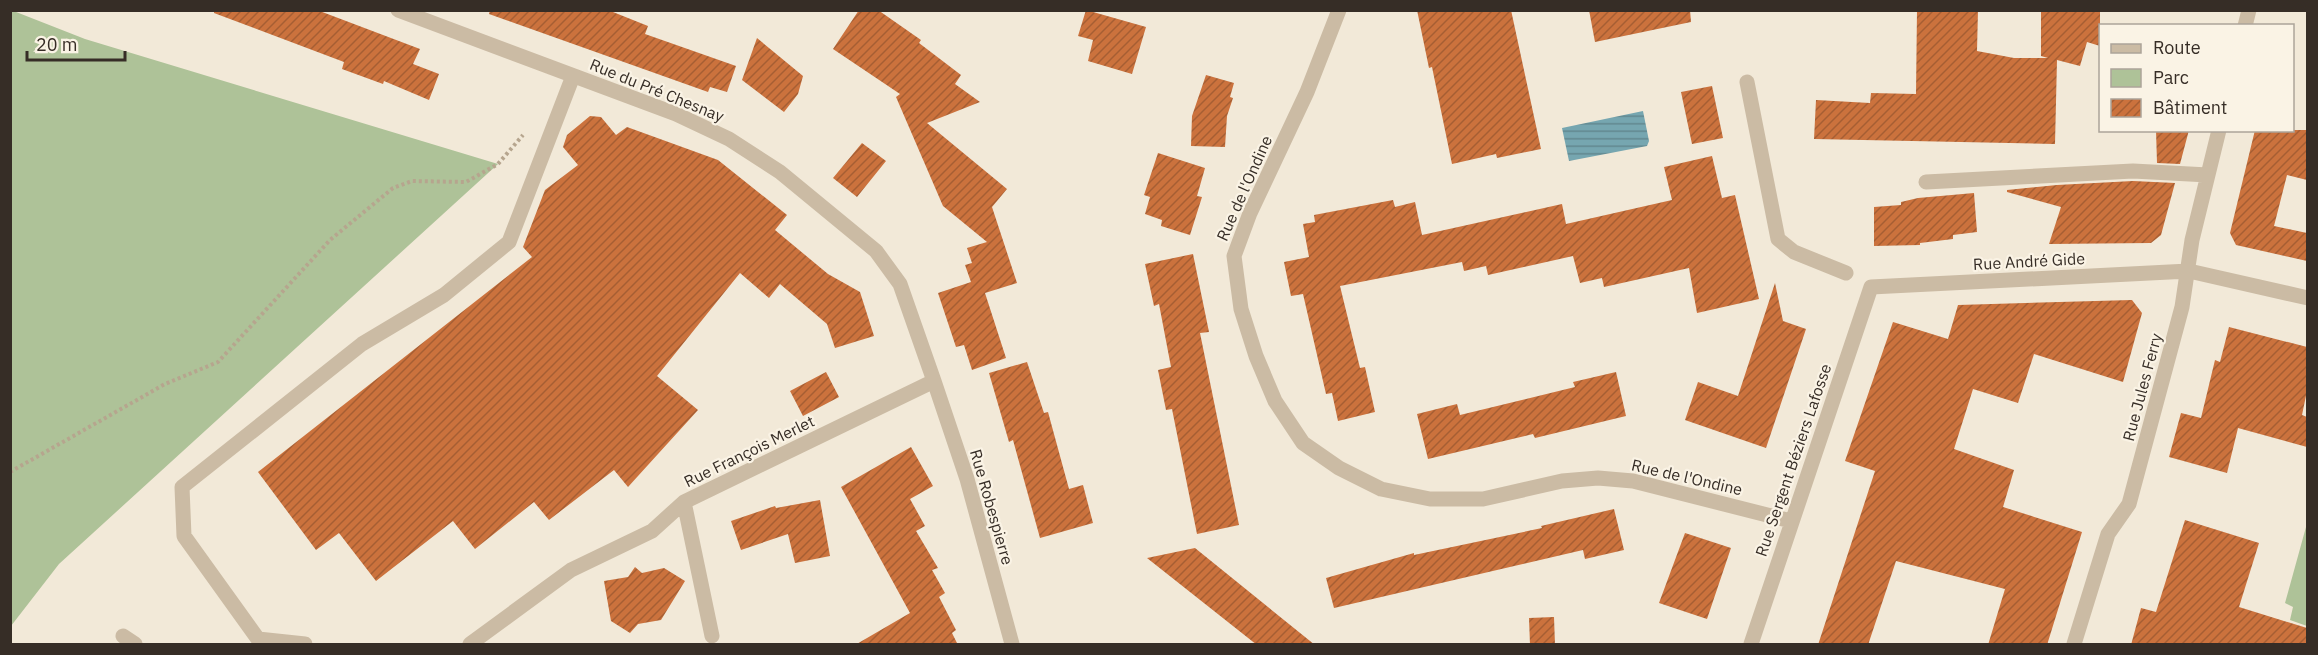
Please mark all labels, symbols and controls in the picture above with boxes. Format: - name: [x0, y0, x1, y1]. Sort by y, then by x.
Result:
- scale bar: [27, 24, 124, 62]
- legend: [2099, 24, 2294, 132]
- text: 20 m: [36, 33, 78, 56]
- text: Route: [2153, 36, 2201, 59]
- street label: Rue du Pré Chesnay: [587, 54, 727, 126]
- text: Parc: [2153, 66, 2189, 89]
- text: Bâtiment: [2153, 96, 2227, 119]
- street label: Rue de l'Ondine: [1212, 132, 1276, 244]
- street label: Rue André Gide: [1973, 248, 2086, 274]
- street label: Rue Jules Ferry: [2118, 331, 2166, 443]
- street label: Rue Sergent Béziers Lafosse: [1751, 361, 1836, 559]
- street label: Rue François Merlet: [680, 411, 818, 491]
- street label: Rue Robespierre: [966, 447, 1018, 567]
- street label: Rue de l'Ondine: [1630, 455, 1745, 500]

